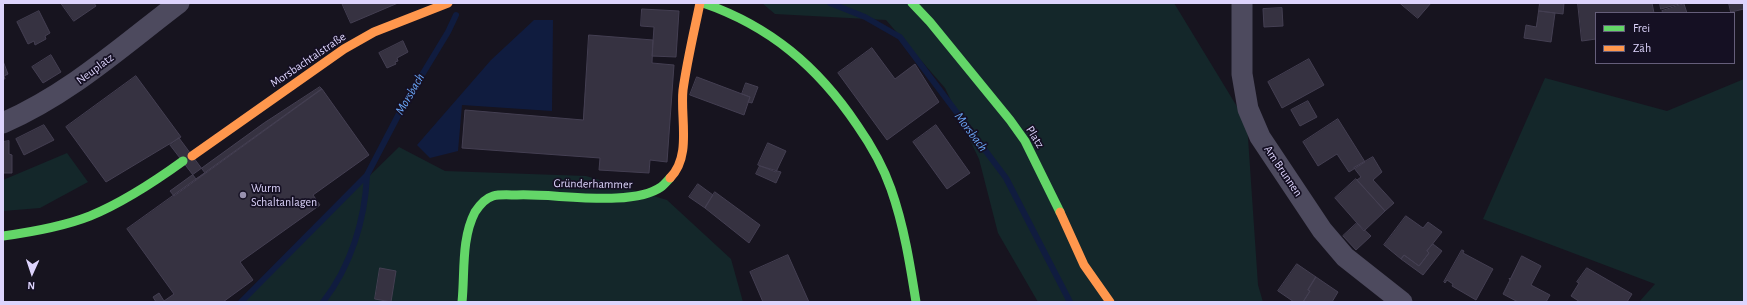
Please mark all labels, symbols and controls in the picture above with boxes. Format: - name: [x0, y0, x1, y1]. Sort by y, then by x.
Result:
- legend: [1595, 12, 1735, 64]
- text: Frei: [1633, 22, 1650, 34]
- street label: Morsbachtalstraße: [268, 29, 348, 91]
- text: Zäh: [1633, 42, 1651, 54]
- street label: Neuplatz: [73, 50, 117, 88]
- water label: Morsbach: [392, 71, 428, 117]
- water label: Morsbach: [951, 109, 991, 155]
- street label: Platz: [1023, 123, 1047, 151]
- street label: Am Brunnen: [1261, 143, 1305, 199]
- street label: Gründerhammer: [553, 176, 633, 192]
- place label: Wurm Schaltanlagen: [251, 181, 317, 209]
- marker: Wurm Schaltanlagen: [238, 190, 248, 200]
- north arrow: [12, 253, 52, 293]
- text: N: [27, 280, 35, 291]

